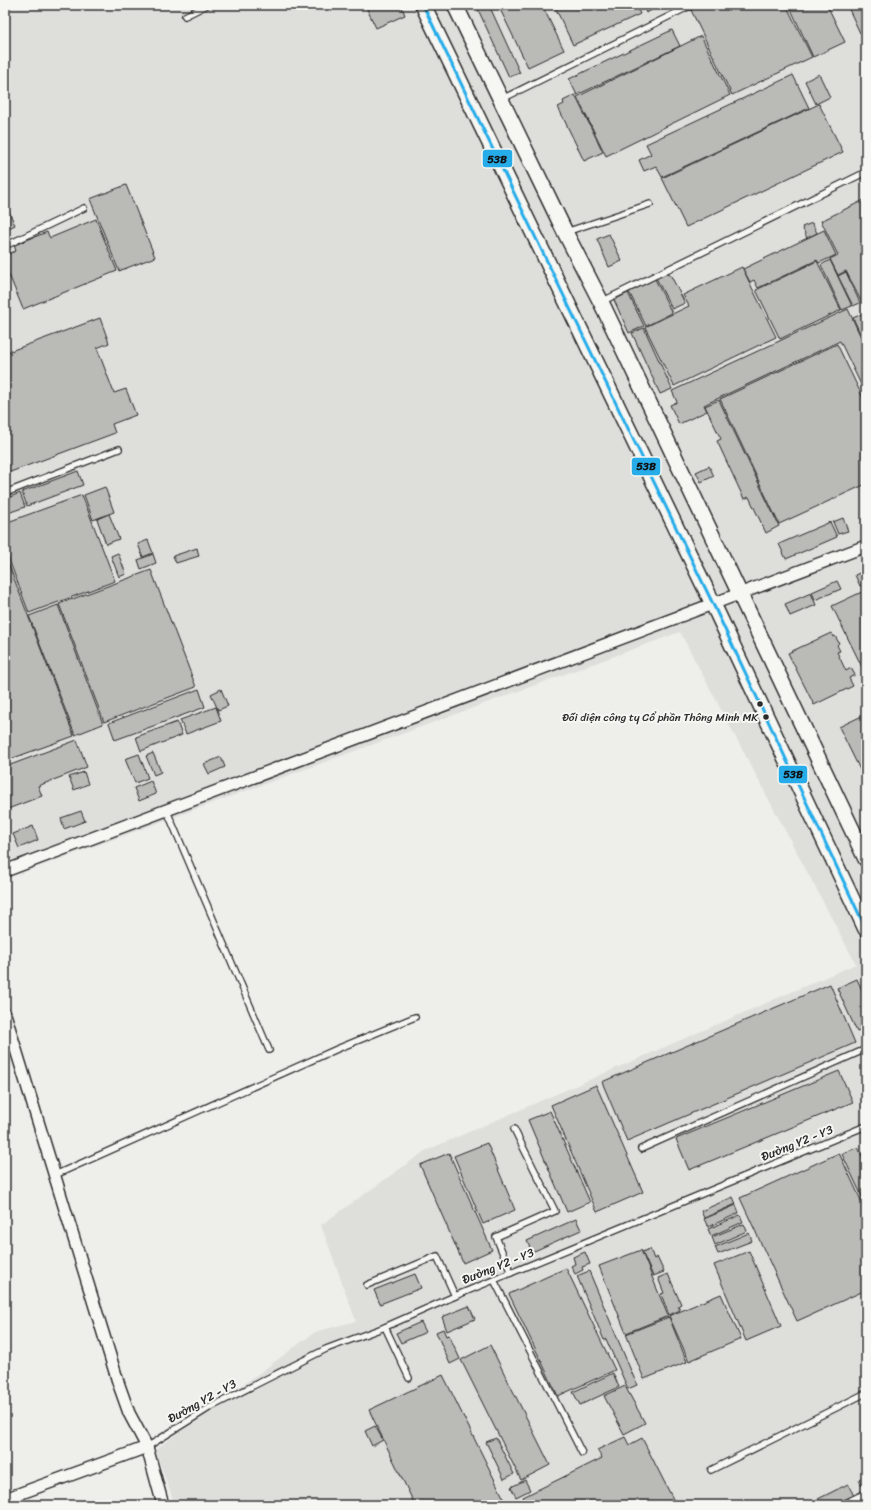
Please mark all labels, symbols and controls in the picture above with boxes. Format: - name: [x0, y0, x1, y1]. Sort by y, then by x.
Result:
- line badge: 53B: [482, 149, 513, 168]
- text: 53B: [487, 150, 507, 169]
- line badge: 53B: [631, 457, 661, 476]
- text: 53B: [636, 457, 656, 476]
- unlabelled marker: [755, 699, 765, 709]
- place label: Đối diện công ty Cổ phần Thông Minh MK: [562, 708, 759, 727]
- marker: Đối diện công ty Cổ phần Thông Minh MK: [761, 712, 771, 722]
- line badge: 53B: [778, 765, 808, 784]
- text: 53B: [783, 765, 803, 784]
- street label: Đường Y2 - Y3: [758, 1118, 837, 1167]
- street label: Đường Y2 - Y3: [459, 1241, 538, 1290]
- street label: Đường Y2 - Y3: [163, 1373, 241, 1429]

